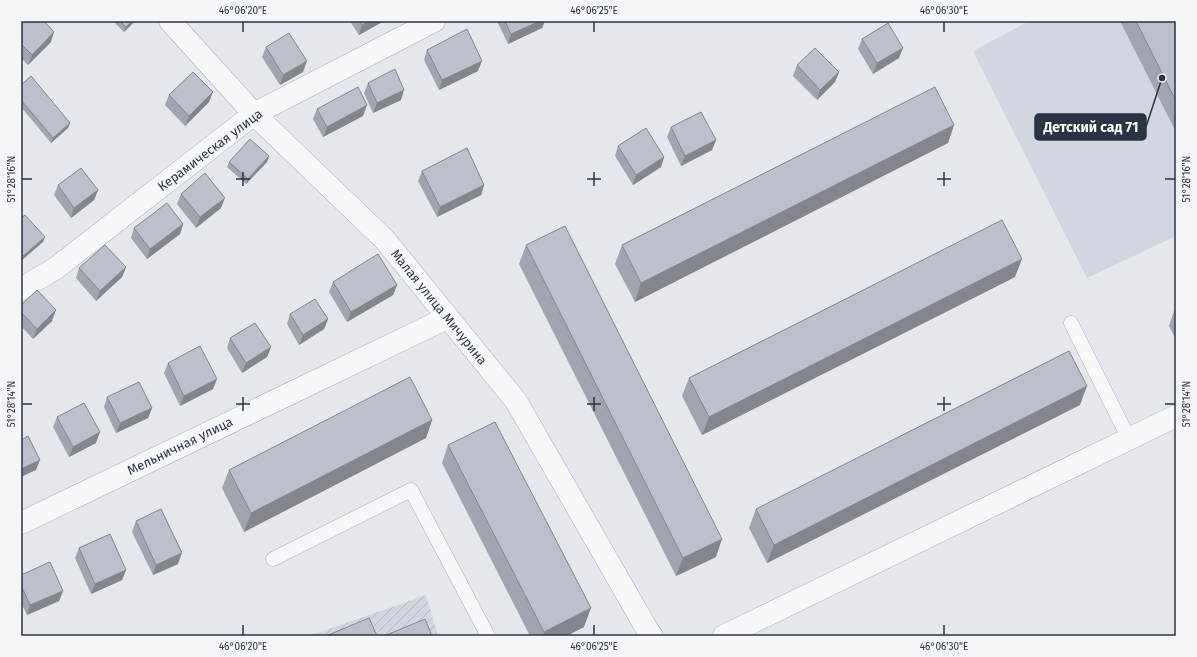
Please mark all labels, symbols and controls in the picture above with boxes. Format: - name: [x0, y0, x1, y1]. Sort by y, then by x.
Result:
- text: 46°06'20"E: [219, 5, 267, 17]
- text: 46°06'25"E: [570, 5, 618, 17]
- text: 46°06'30"E: [920, 5, 968, 17]
- street label: Керамическая улица: [155, 106, 265, 194]
- callout: Детский сад 71: [1035, 114, 1146, 140]
- text: Детский сад 71: [1043, 119, 1138, 136]
- text: 51°28'16"N: [6, 156, 18, 202]
- text: 51°28'16"N: [1181, 156, 1193, 202]
- street label: Малая улица Мичурина: [388, 246, 490, 368]
- text: 51°28'14"N: [6, 381, 18, 427]
- text: 51°28'14"N: [1181, 381, 1193, 427]
- street label: Мельничная улица: [125, 414, 235, 478]
- text: 46°06'20"E: [219, 641, 267, 653]
- text: 46°06'25"E: [570, 641, 618, 653]
- text: 46°06'30"E: [920, 641, 968, 653]

